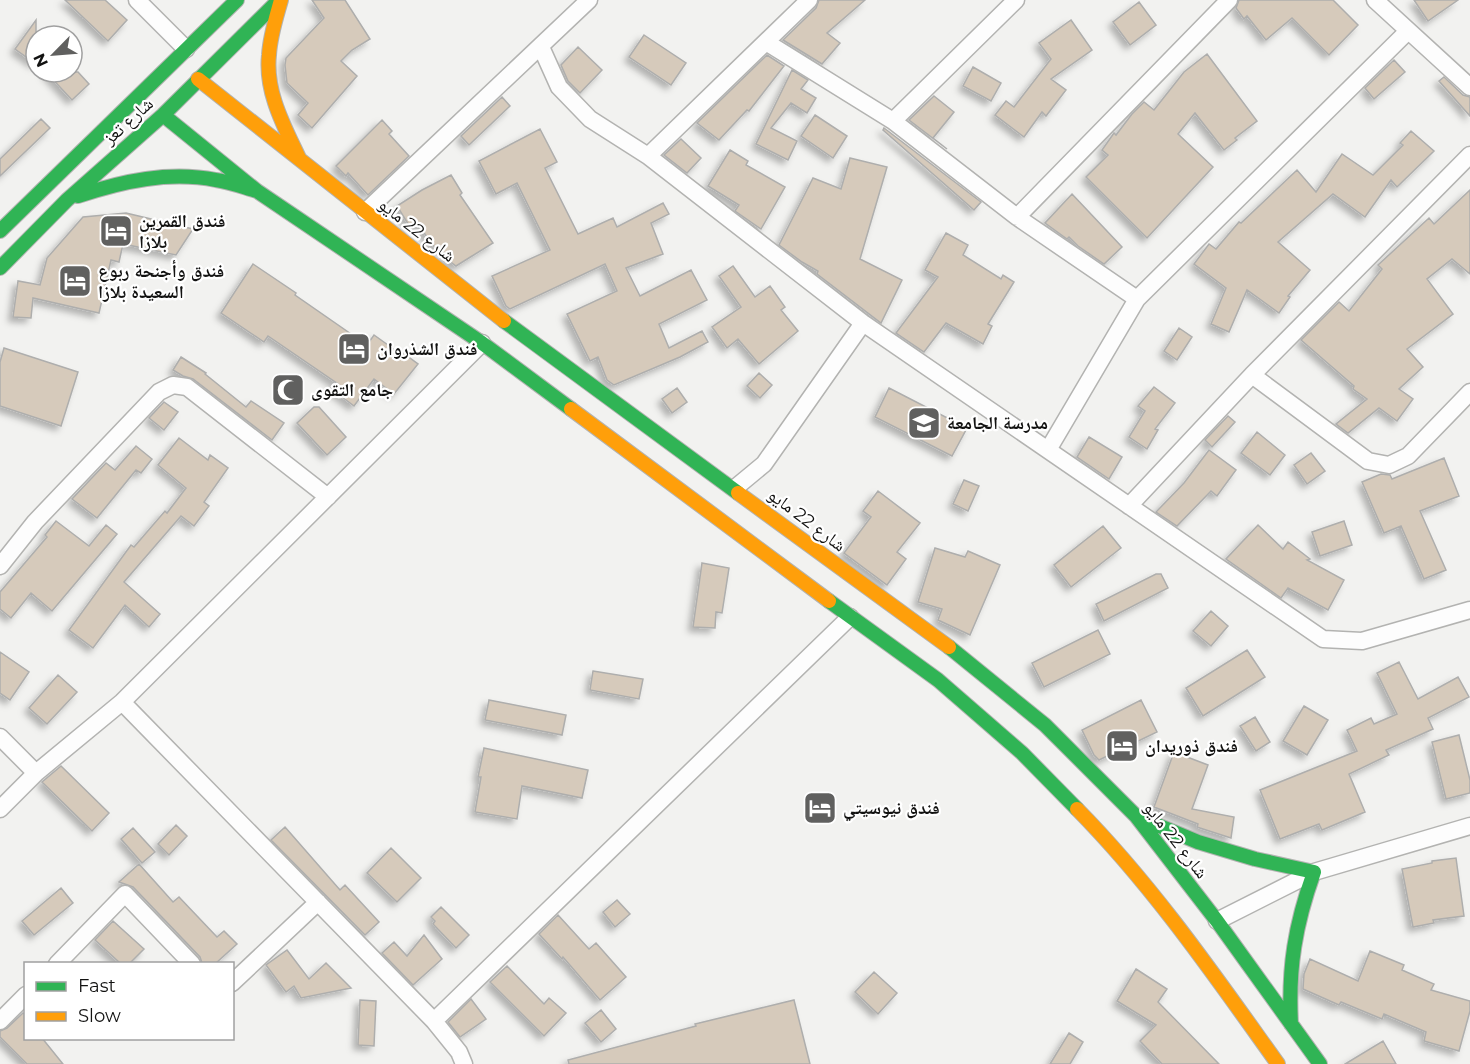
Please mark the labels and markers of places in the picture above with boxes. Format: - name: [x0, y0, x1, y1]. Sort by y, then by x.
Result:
- place label: فندق القمرين بلازا: [139, 210, 225, 253]
- hotel icon: فندق القمرين بلازا: [98, 213, 134, 249]
- place label: فندق وأجنحة ربوع السعيدة بلازا: [98, 260, 224, 303]
- hotel icon: فندق وأجنحة ربوع السعيدة بلازا: [57, 263, 93, 299]
- hotel icon: فندق الشذروان: [336, 331, 372, 367]
- place label: فندق الشذروان: [377, 338, 478, 360]
- mosque icon: جامع التقوى: [270, 372, 306, 408]
- place label: جامع التقوى: [311, 379, 394, 402]
- school or university icon: مدرسة الجامعة: [906, 405, 942, 441]
- place label: مدرسة الجامعة: [947, 412, 1048, 434]
- hotel icon: فندق ذوريدان: [1104, 728, 1140, 764]
- place label: فندق ذوريدان: [1145, 735, 1238, 757]
- hotel icon: فندق نيوسيتي: [802, 790, 838, 826]
- place label: فندق نيوسيتي: [843, 797, 940, 822]

